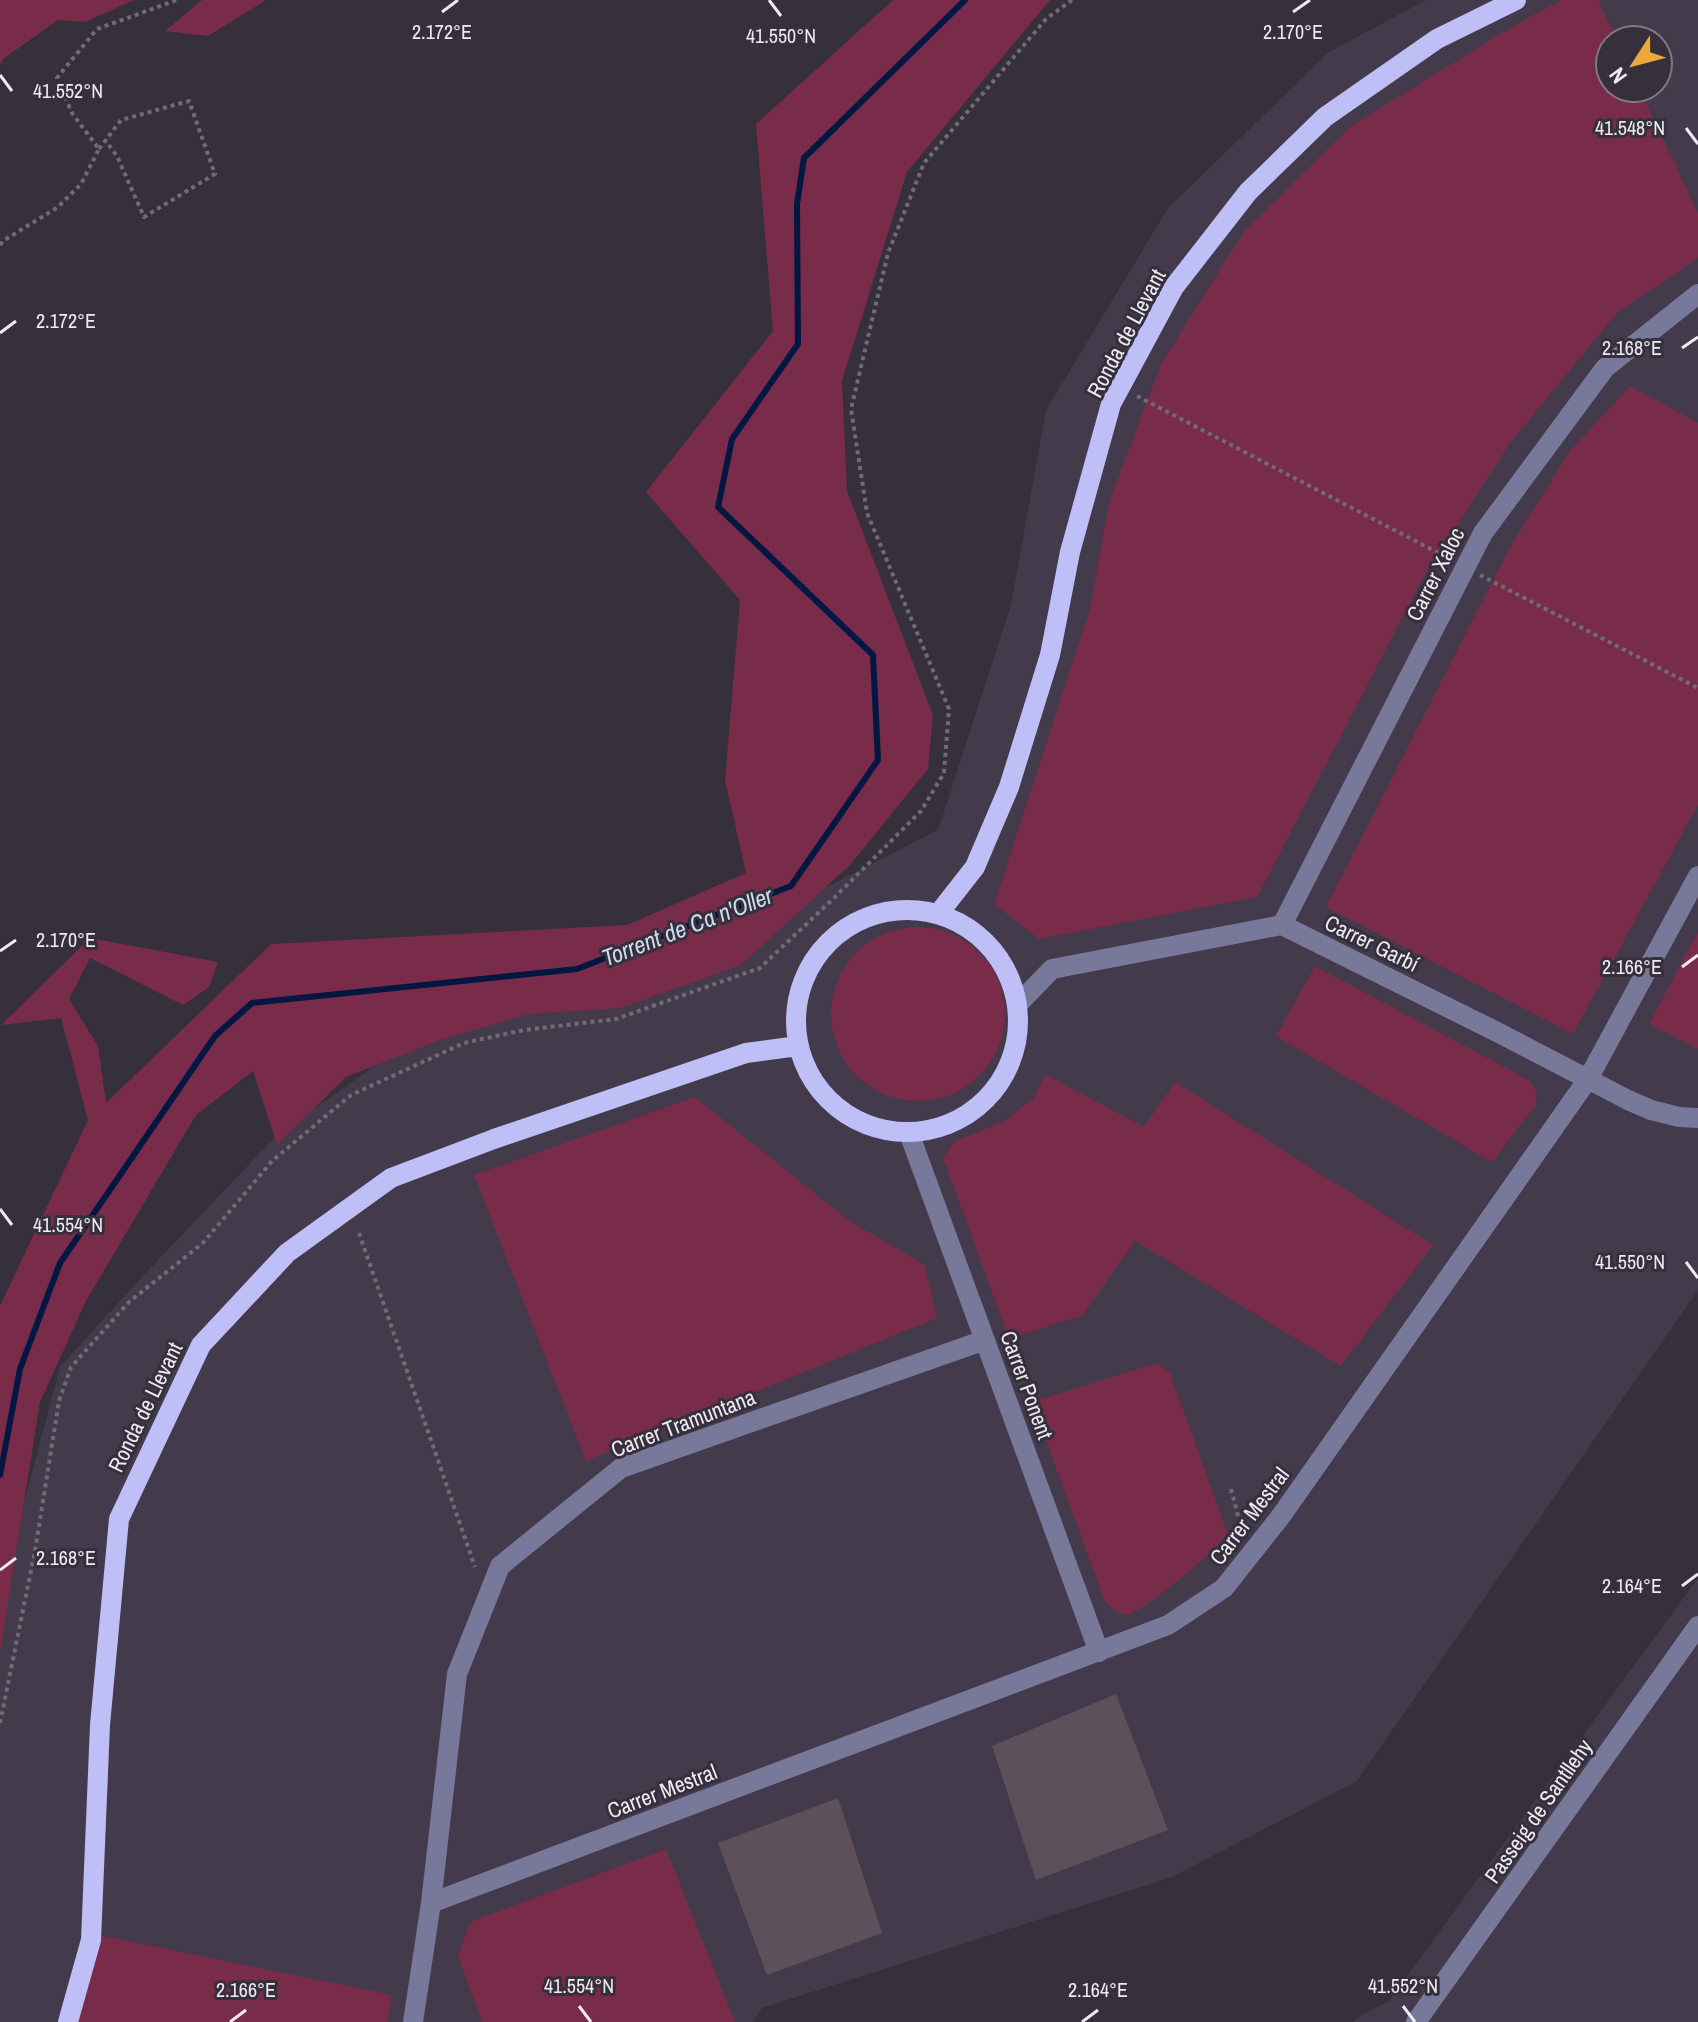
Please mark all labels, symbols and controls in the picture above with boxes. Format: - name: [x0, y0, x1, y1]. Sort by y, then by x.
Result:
- text: 2.172°E: [412, 18, 472, 45]
- text: 2.170°E: [1263, 18, 1323, 45]
- text: 41.550°N: [746, 22, 816, 49]
- north arrow: [1594, 24, 1674, 104]
- text: N: [1602, 62, 1634, 90]
- text: 41.552°N: [33, 77, 103, 104]
- text: 41.548°N: [1595, 114, 1665, 141]
- street label: Ronda de Llevant: [1080, 264, 1172, 402]
- text: 2.172°E: [36, 307, 96, 334]
- text: 2.168°E: [1602, 334, 1662, 361]
- street label: Carrer Xaloc: [1399, 522, 1471, 626]
- water label: Torrent de Ca n'Oller: [597, 878, 778, 973]
- street label: Carrer Garbí: [1320, 907, 1425, 979]
- text: 2.170°E: [36, 926, 96, 953]
- text: 2.166°E: [1602, 953, 1662, 980]
- text: 41.554°N: [33, 1211, 103, 1238]
- text: 41.550°N: [1595, 1248, 1665, 1275]
- street label: Carrer Ponent: [994, 1327, 1060, 1443]
- street label: Ronda de Llevant: [101, 1337, 189, 1477]
- street label: Carrer Tramuntana: [606, 1382, 760, 1464]
- street label: Carrer Mestral: [1202, 1461, 1296, 1571]
- text: 2.168°E: [36, 1544, 96, 1571]
- text: 2.164°E: [1602, 1572, 1662, 1599]
- street label: Passeig de Santllehy: [1477, 1733, 1599, 1889]
- street label: Carrer Mestral: [603, 1756, 721, 1826]
- text: 41.554°N: [544, 1972, 614, 1999]
- text: 41.552°N: [1368, 1972, 1438, 1999]
- text: 2.166°E: [216, 1976, 276, 2003]
- text: 2.164°E: [1068, 1976, 1128, 2003]

